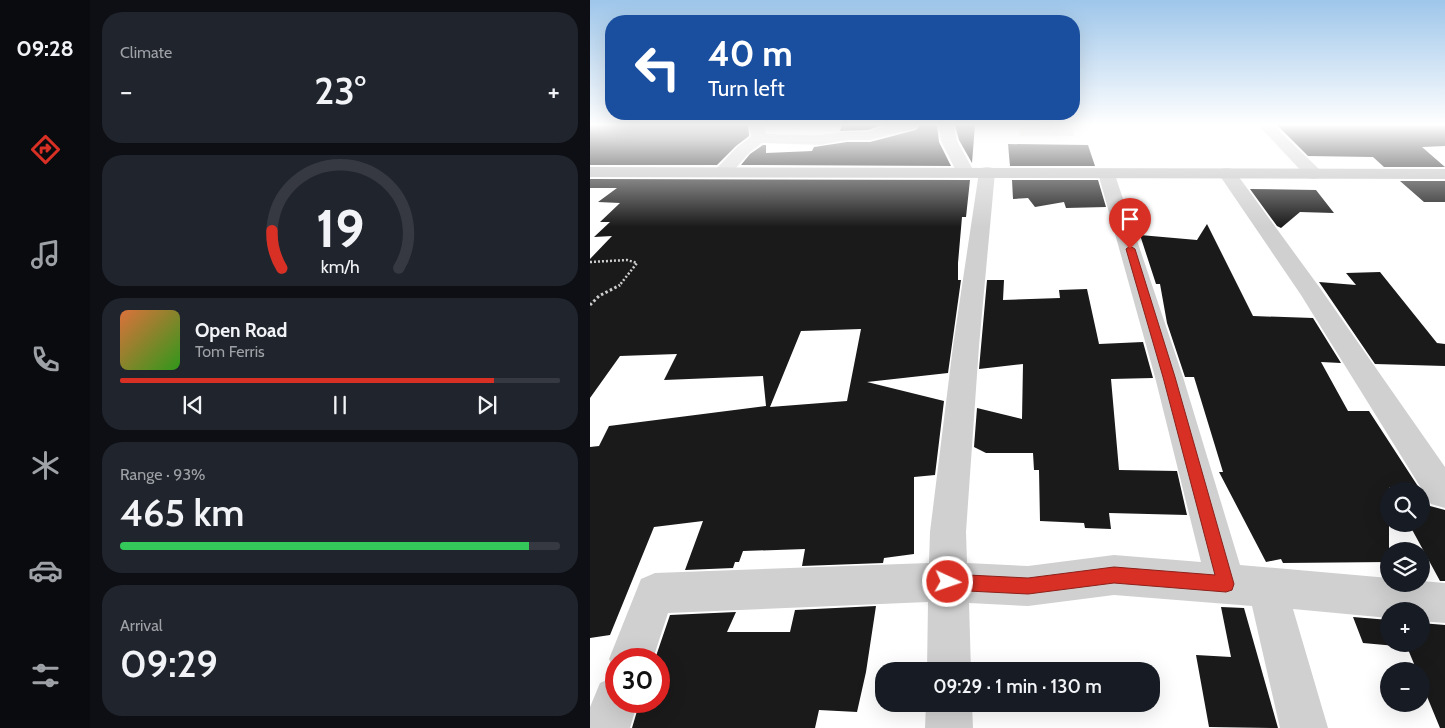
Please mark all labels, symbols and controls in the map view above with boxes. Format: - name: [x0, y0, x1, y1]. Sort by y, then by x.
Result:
- text: 40 m: [708, 32, 793, 75]
- text: 09:28: [16, 35, 74, 62]
- icon: left: [625, 35, 690, 100]
- text: Climate: [120, 43, 172, 62]
- text: 23°: [314, 67, 366, 114]
- text: −: [120, 74, 132, 108]
- text: +: [548, 74, 560, 108]
- text: Turn left: [708, 75, 785, 102]
- icon: directions: [28, 132, 63, 167]
- text: 19: [316, 197, 364, 260]
- pin: [1109, 198, 1151, 249]
- icon: arrive: [1116, 205, 1144, 233]
- icon: music: [28, 237, 63, 272]
- text: km/h: [320, 256, 360, 277]
- text: Open Road: [195, 319, 287, 342]
- icon: phone: [28, 342, 63, 377]
- text: Tom Ferris: [195, 342, 265, 361]
- icon: previous: [179, 391, 207, 419]
- icon: pause: [326, 391, 354, 419]
- icon: next: [473, 391, 501, 419]
- icon: climate: [28, 448, 63, 483]
- text: Range · 93%: [120, 465, 206, 484]
- map controls: [1380, 482, 1430, 712]
- button: search: [1380, 482, 1430, 532]
- text: 465 km: [120, 489, 245, 536]
- button: layers: [1380, 542, 1430, 592]
- icon: car: [28, 553, 63, 588]
- position arrow: [921, 555, 973, 607]
- button: +: [1380, 602, 1430, 652]
- text: Arrival: [120, 616, 163, 635]
- text: 09:29: [120, 640, 218, 687]
- speed limit sign: 30: [605, 648, 670, 713]
- icon: filters: [28, 658, 63, 693]
- button: −: [1380, 662, 1430, 712]
- text: 09:29 · 1 min · 130 m: [933, 675, 1102, 698]

